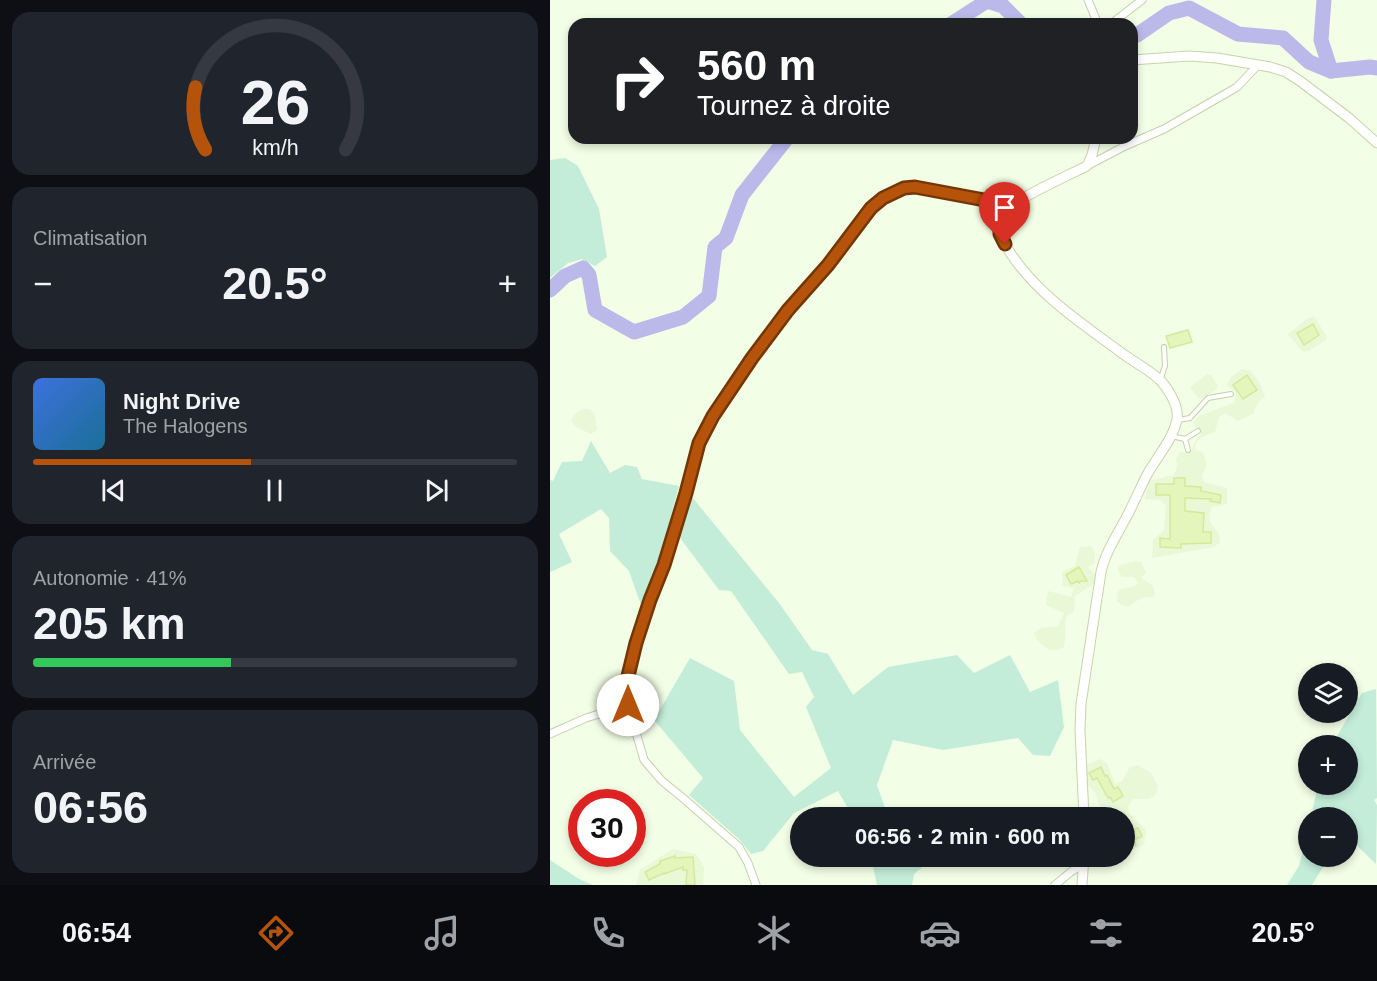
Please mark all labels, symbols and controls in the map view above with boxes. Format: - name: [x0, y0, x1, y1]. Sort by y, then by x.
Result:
- icon: right: [598, 42, 676, 120]
- text: 560 m: [697, 42, 816, 89]
- text: 26: [240, 68, 310, 137]
- text: Tournez à droite: [697, 91, 891, 121]
- text: km/h: [252, 137, 298, 161]
- pin: [979, 182, 1030, 244]
- icon: arrive: [988, 191, 1021, 224]
- text: Climatisation: [33, 227, 147, 249]
- text: 20.5°: [222, 258, 328, 309]
- text: −: [33, 265, 52, 302]
- text: +: [498, 265, 517, 302]
- text: Night Drive: [123, 389, 240, 414]
- text: The Halogens: [123, 415, 248, 437]
- icon: previous: [97, 474, 130, 507]
- icon: pause: [258, 474, 291, 507]
- icon: next: [420, 474, 453, 507]
- text: Autonomie · 41%: [33, 567, 186, 589]
- text: 205 km: [33, 598, 186, 649]
- map controls: [1298, 663, 1358, 867]
- button: layers: [1298, 663, 1358, 723]
- position arrow: [596, 673, 660, 737]
- button: +: [1298, 735, 1358, 795]
- text: Arrivée: [33, 751, 96, 773]
- text: 06:56: [33, 782, 148, 833]
- speed limit sign: 30: [568, 789, 646, 867]
- button: −: [1298, 807, 1358, 867]
- text: 06:56 · 2 min · 600 m: [855, 824, 1070, 849]
- icon: directions: [255, 912, 297, 954]
- icon: music: [421, 912, 463, 954]
- icon: phone: [587, 912, 629, 954]
- icon: climate: [753, 912, 795, 954]
- icon: car: [919, 912, 961, 954]
- icon: filters: [1085, 912, 1127, 954]
- text: 06:54: [62, 918, 131, 948]
- text: 20.5°: [1252, 918, 1315, 948]

